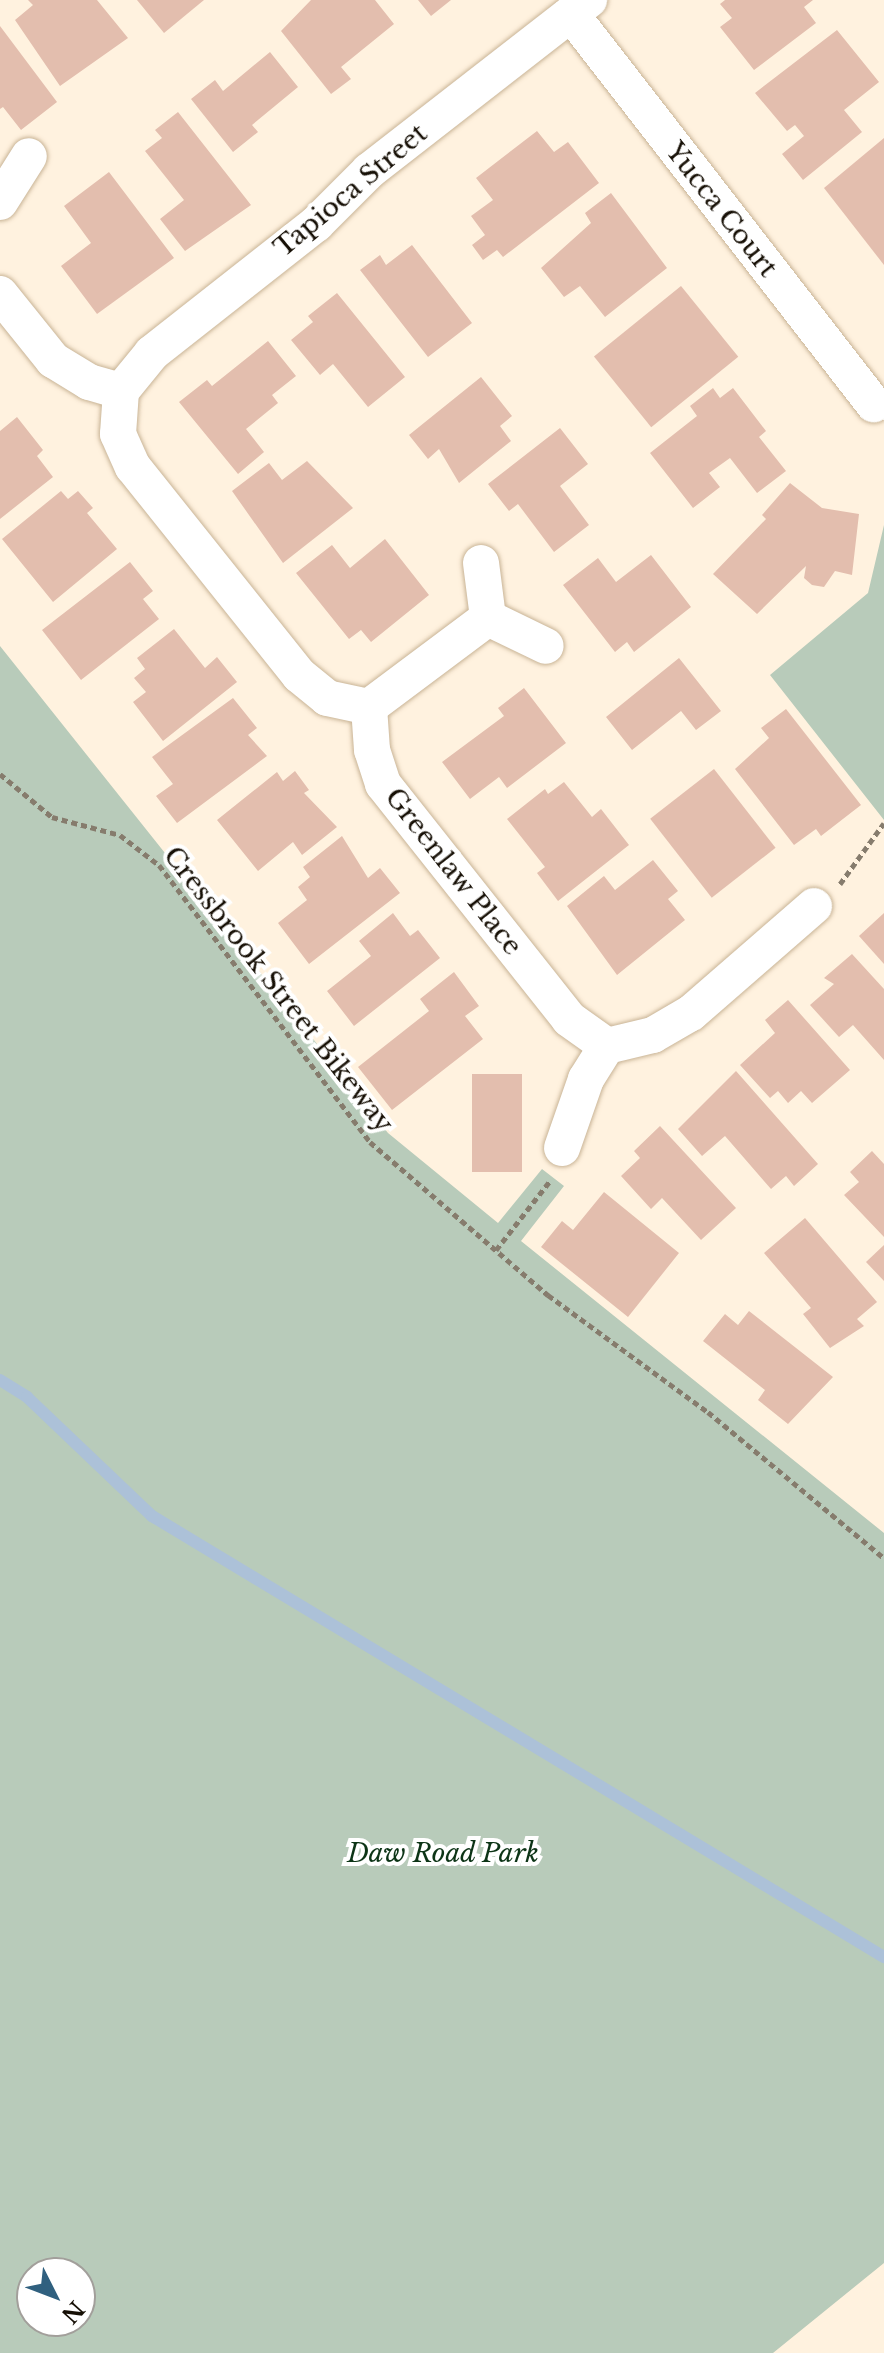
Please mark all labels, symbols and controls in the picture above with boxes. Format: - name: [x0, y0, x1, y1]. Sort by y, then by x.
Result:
- street label: Tapioca Street: [268, 118, 434, 264]
- street label: Yucca Court: [659, 136, 783, 284]
- street label: Greenlaw Place: [378, 782, 528, 962]
- street label: Cressbrook Street Bikeway: [157, 841, 399, 1139]
- park label: Daw Road Park: [347, 1838, 539, 1870]
- north arrow: [16, 2257, 96, 2337]
- text: N: [56, 2295, 90, 2329]

